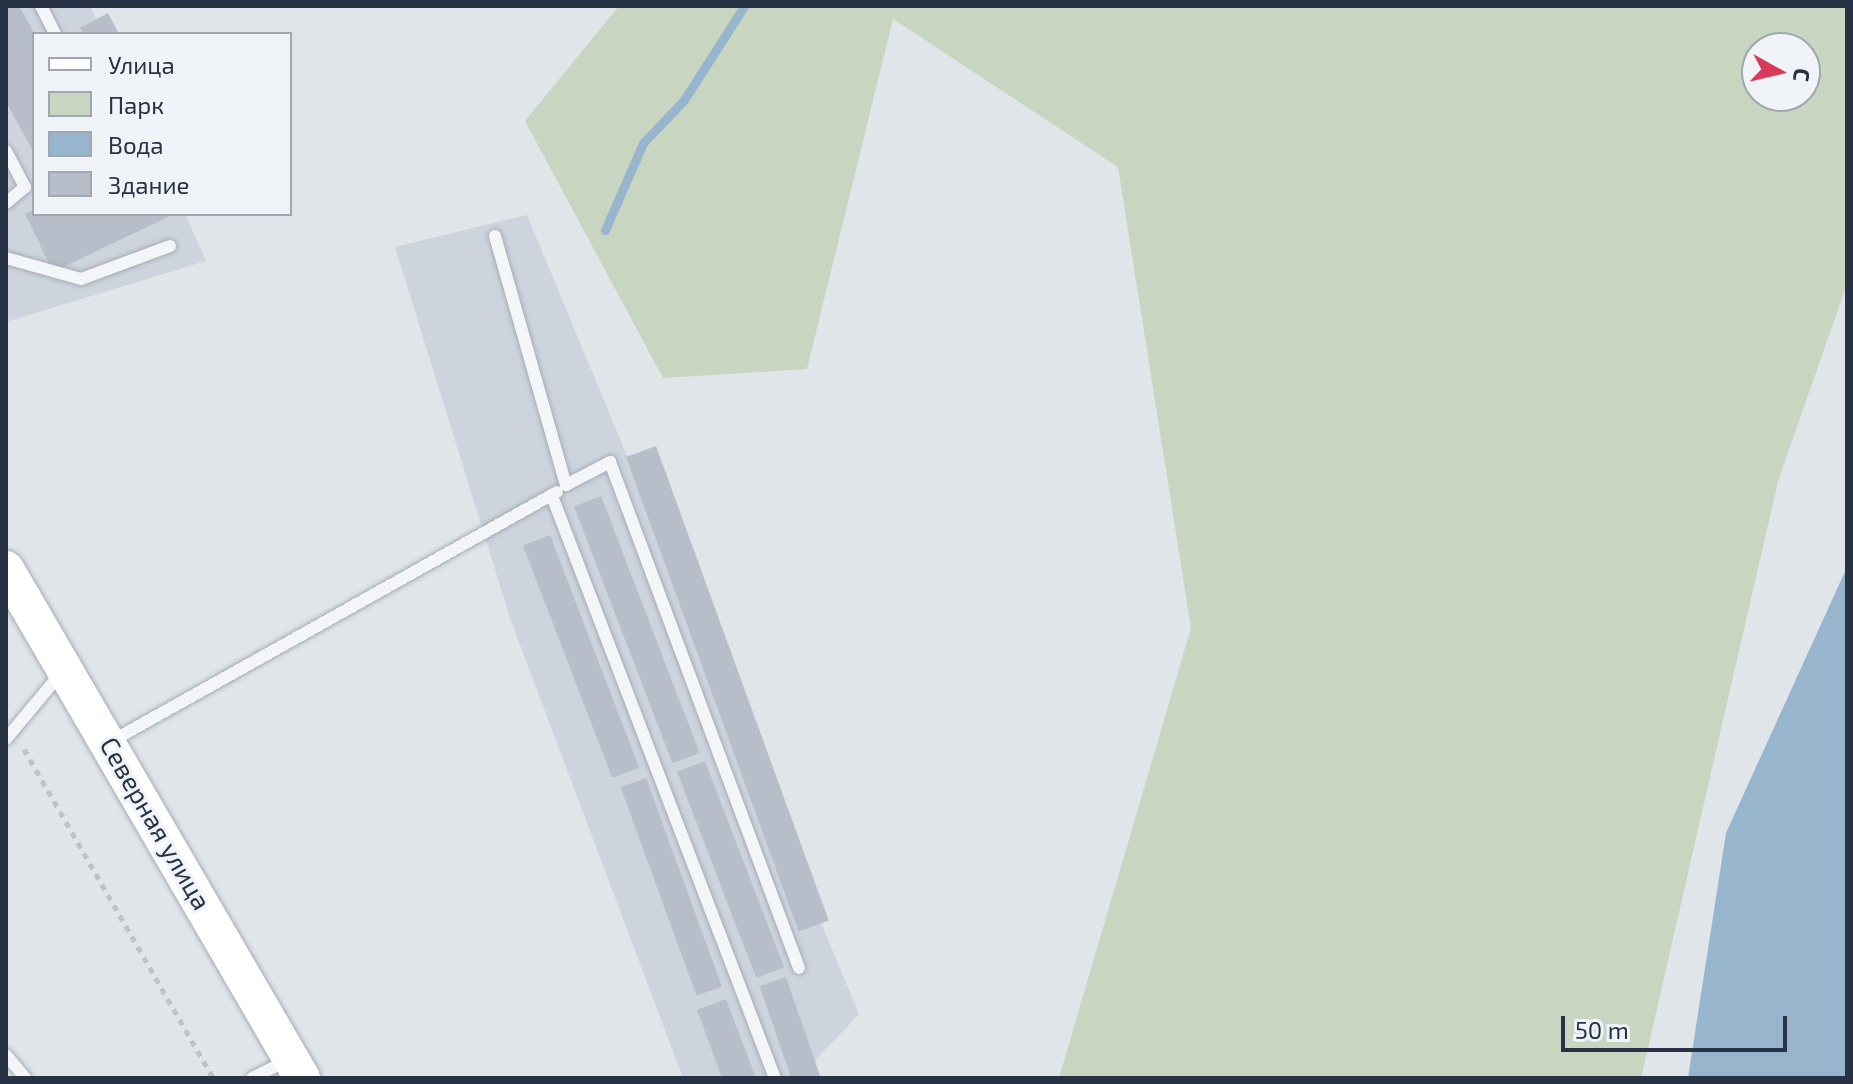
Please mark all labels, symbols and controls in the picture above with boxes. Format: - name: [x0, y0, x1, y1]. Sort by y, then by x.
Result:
- legend: [32, 32, 292, 216]
- north arrow: [1741, 32, 1821, 112]
- text: Улица: [108, 50, 175, 79]
- text: С: [1789, 67, 1817, 83]
- text: Парк: [108, 90, 164, 119]
- text: Вода: [108, 130, 164, 159]
- text: Здание: [108, 170, 190, 199]
- street label: Северная улица: [94, 731, 218, 915]
- scale bar: [1565, 1000, 1791, 1050]
- text: 50 m: [1575, 1015, 1629, 1044]

